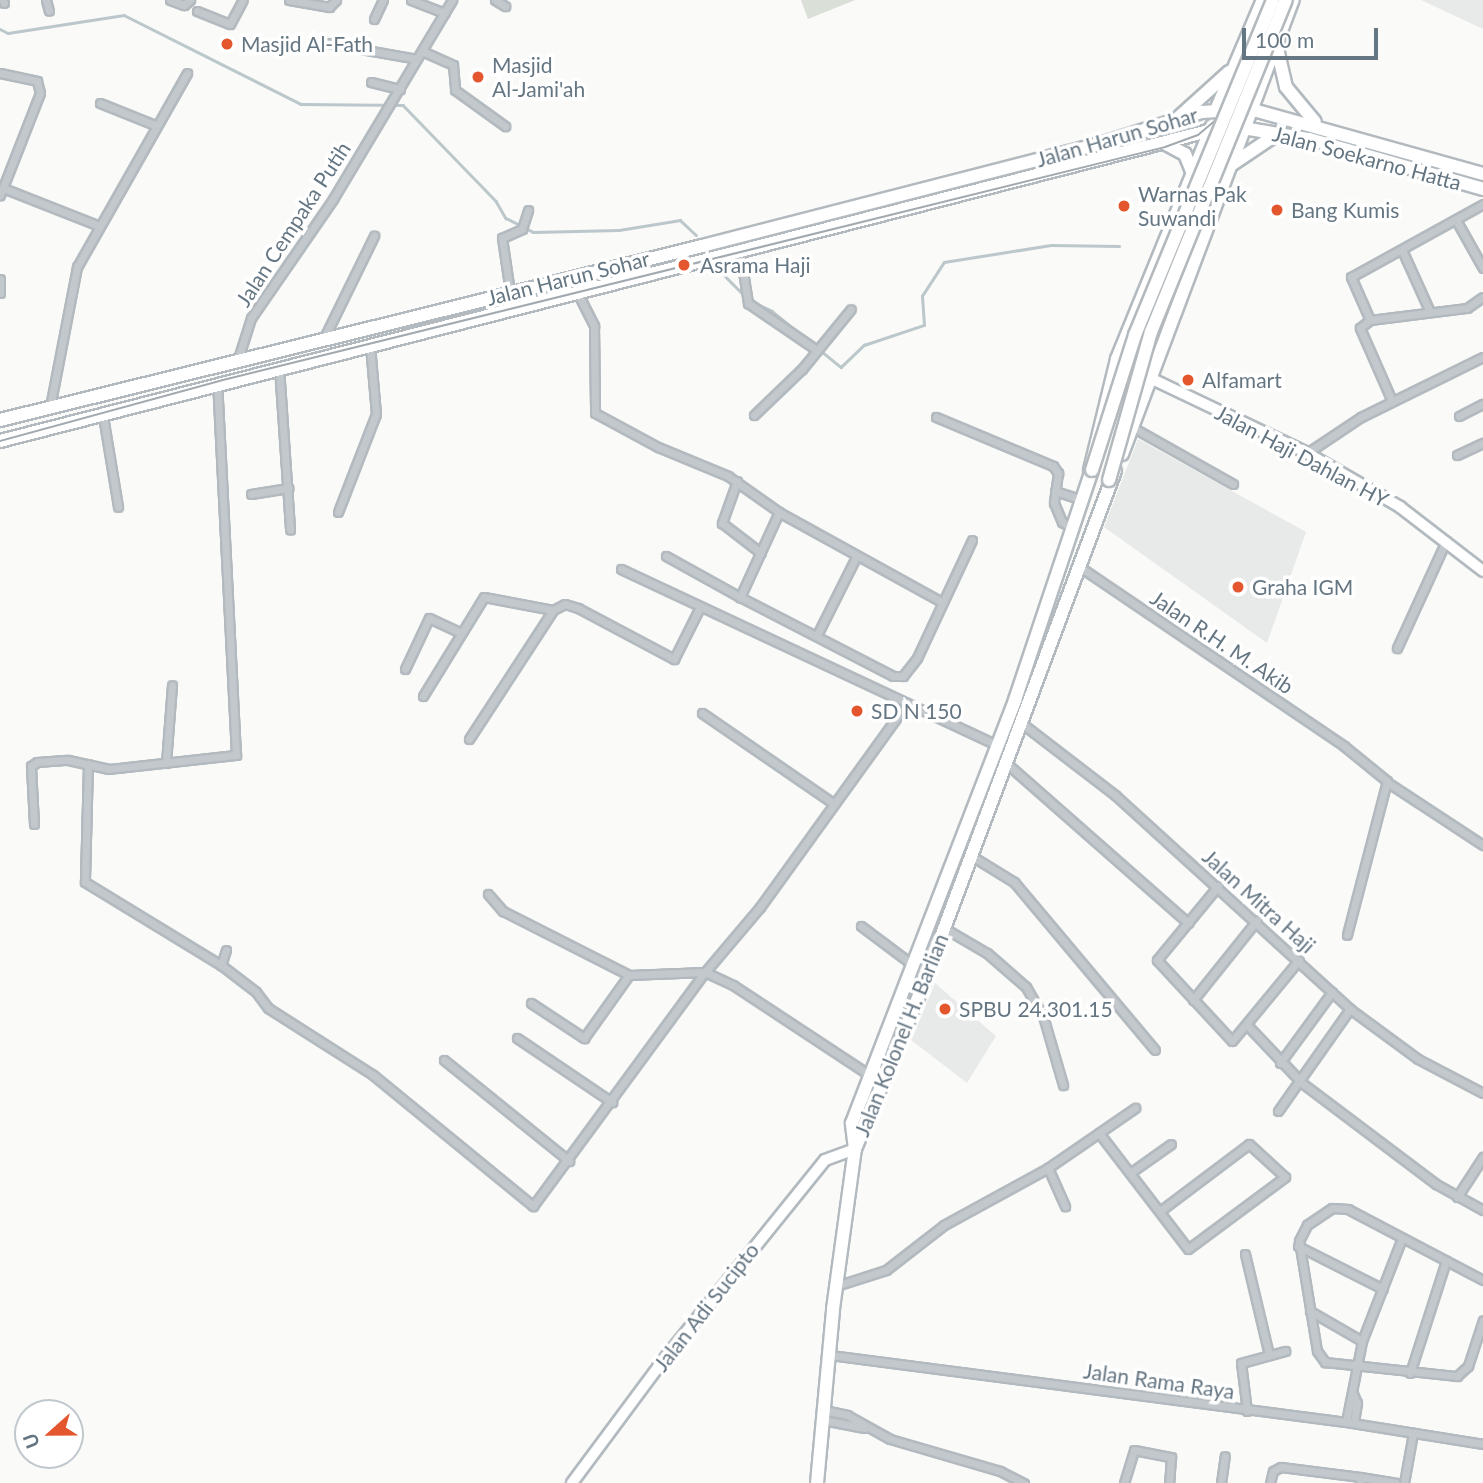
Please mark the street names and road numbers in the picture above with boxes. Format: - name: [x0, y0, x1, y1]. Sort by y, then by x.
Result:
- street label: Jalan Harun Sohar: [1033, 102, 1201, 172]
- street label: Jalan Soekarno Hatta: [1270, 121, 1464, 195]
- street label: Jalan Cempaka Putih: [230, 137, 356, 311]
- street label: Jalan Harun Sohar: [484, 246, 652, 310]
- street label: Jalan Haji Dahlan HY: [1211, 400, 1393, 512]
- street label: Jalan R.H. M. Akib: [1146, 585, 1298, 699]
- street label: Jalan Mitra Haji: [1198, 844, 1320, 958]
- street label: Jalan Kolonel H. Barlian: [849, 930, 953, 1140]
- street label: Jalan Adi Sucipto: [648, 1238, 764, 1376]
- street label: Jalan Rama Raya: [1082, 1358, 1236, 1404]

